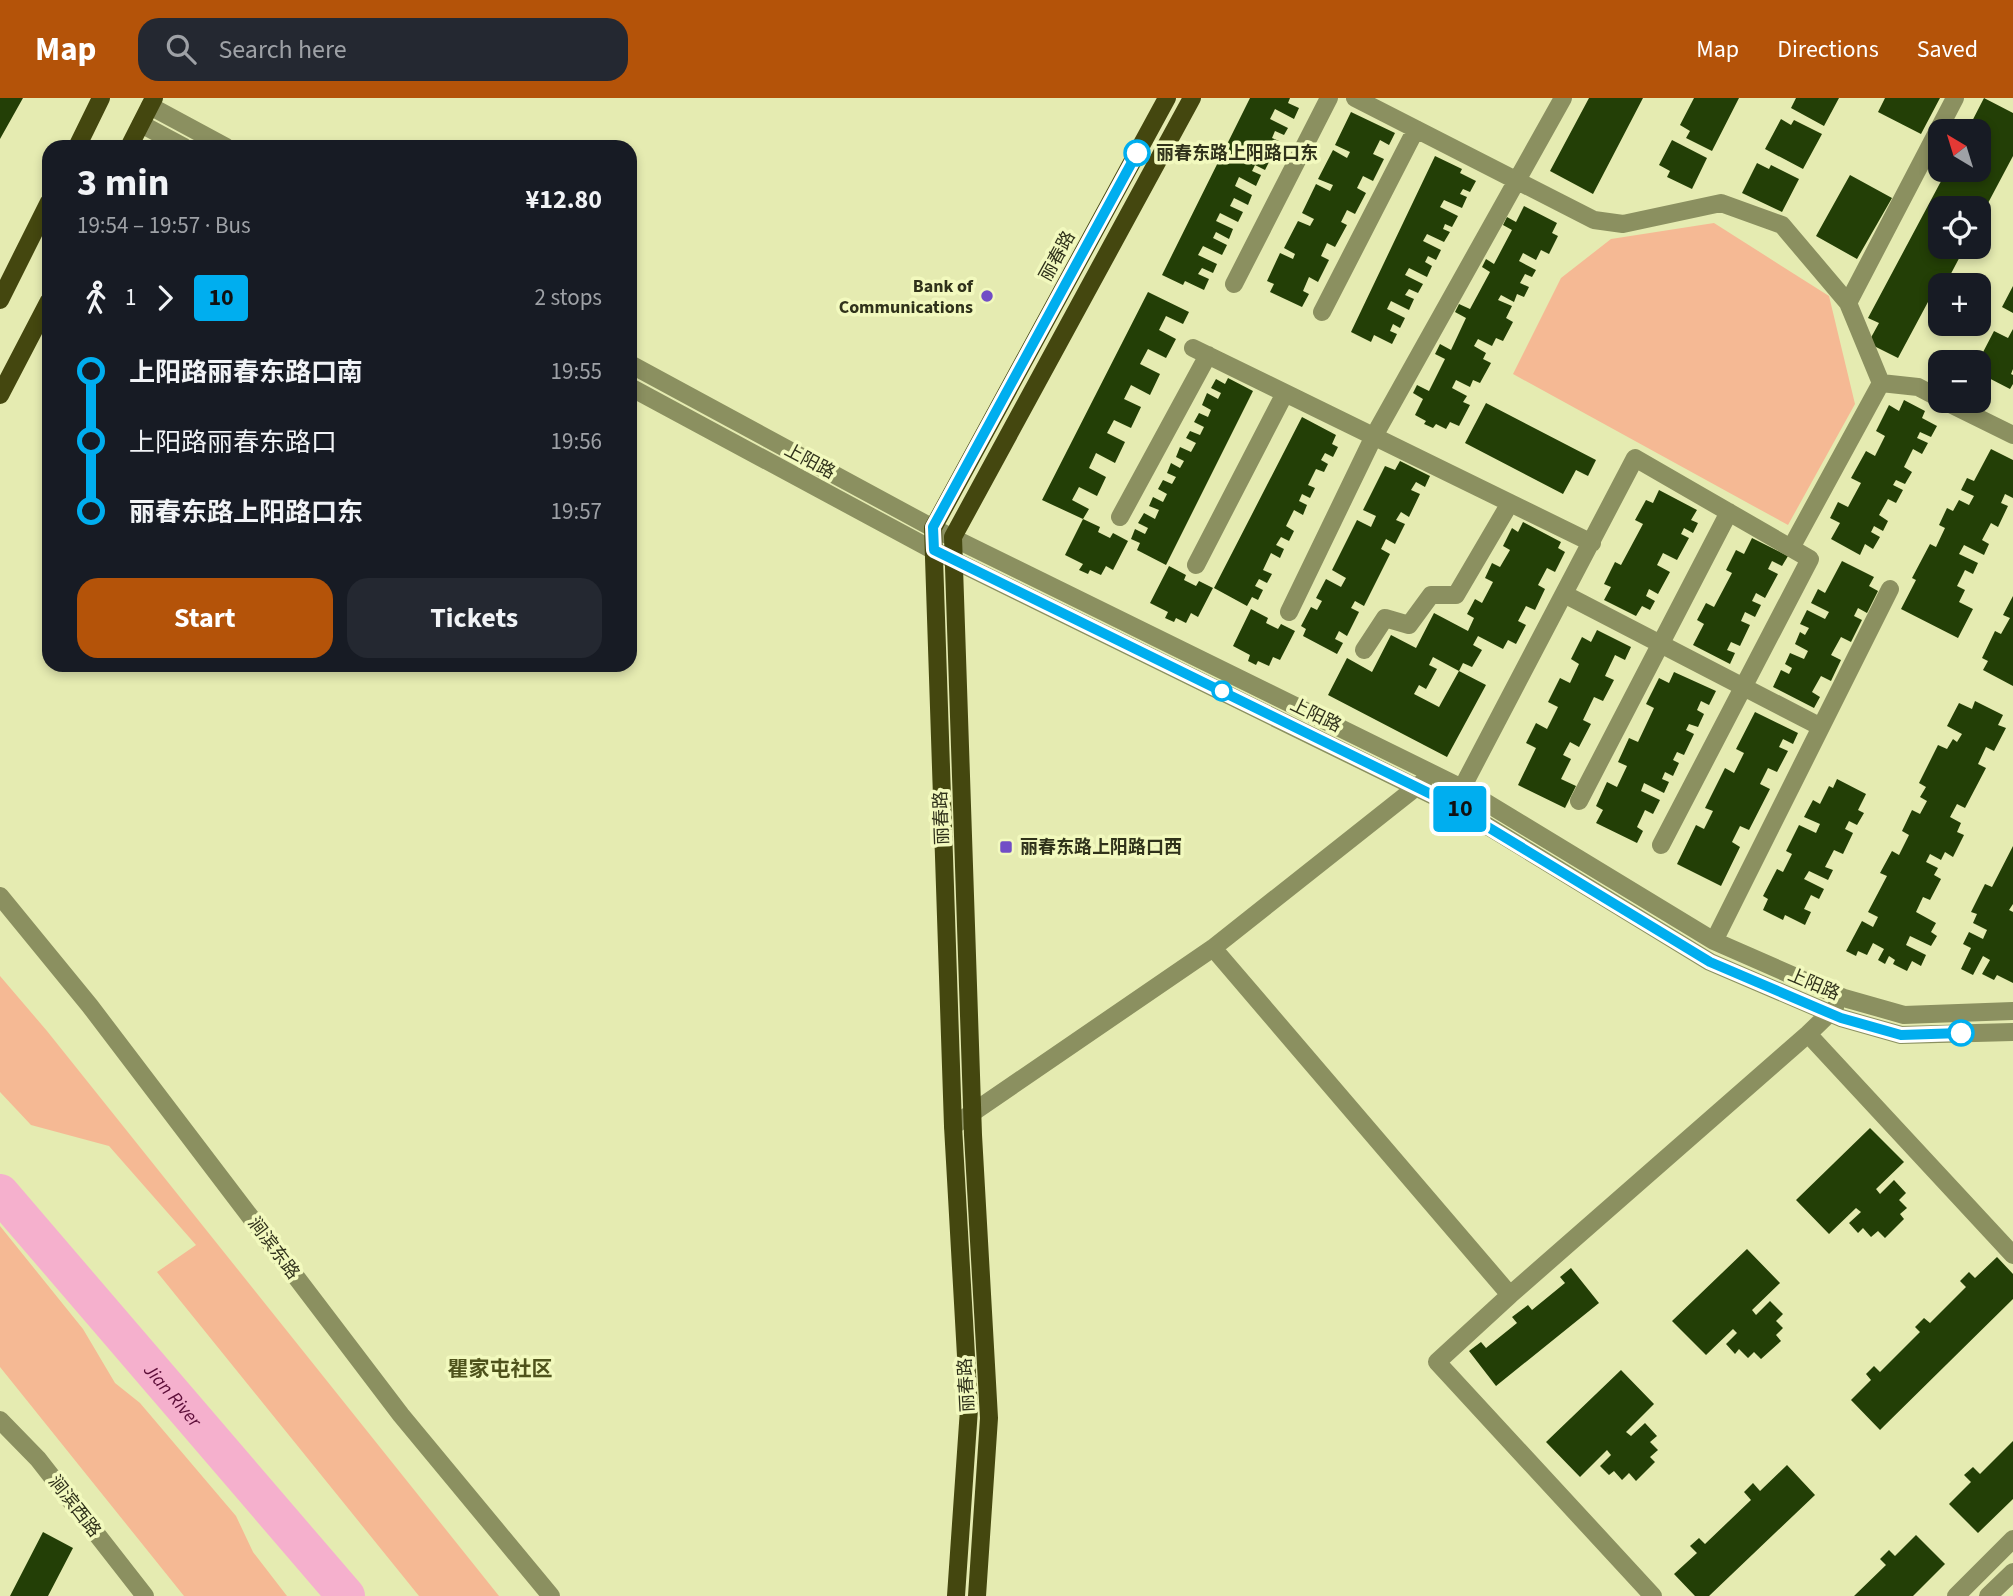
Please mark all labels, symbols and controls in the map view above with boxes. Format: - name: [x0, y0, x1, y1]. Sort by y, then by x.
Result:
- search box: [138, 18, 628, 81]
- text: Map: [35, 26, 96, 73]
- icon: search: [162, 30, 200, 68]
- text: Search here: [218, 31, 347, 68]
- text: Map: [1696, 32, 1739, 67]
- text: Directions: [1777, 32, 1879, 67]
- text: Saved: [1917, 32, 1978, 67]
- north arrow: [1928, 119, 1992, 182]
- map controls: [1928, 119, 1991, 413]
- marker: 丽春东路上阳路口东: [1124, 140, 1150, 166]
- place label: 丽春东路上阳路口东: [1156, 141, 1318, 166]
- text: 3 min: [77, 156, 169, 210]
- text: ¥12.80: [526, 181, 602, 218]
- button: locate: [1928, 196, 1991, 259]
- text: 19:54 – 19:57 · Bus: [77, 209, 251, 242]
- street label: 丽春路: [1033, 227, 1081, 286]
- button: +: [1928, 273, 1991, 336]
- place label: Bank of Communications: [839, 274, 974, 320]
- icon: walk: [77, 279, 115, 317]
- icon: forward: [146, 279, 184, 317]
- text: 10: [208, 280, 234, 315]
- text: 1: [125, 281, 136, 314]
- text: 2 stops: [535, 281, 602, 314]
- marker: Bank of Communications: [979, 288, 995, 304]
- button: −: [1928, 350, 1991, 413]
- text: 上阳路丽春东路口南: [129, 354, 363, 391]
- text: 19:55: [551, 355, 602, 388]
- text: 上阳路丽春东路口: [129, 424, 337, 461]
- text: 19:56: [551, 425, 602, 458]
- street label: 上阳路: [780, 438, 839, 485]
- text: 丽春东路上阳路口东: [129, 494, 363, 531]
- text: 19:57: [551, 495, 602, 528]
- button: Start: [77, 578, 333, 658]
- button: Tickets: [347, 578, 602, 658]
- unlabelled marker: [1212, 681, 1232, 701]
- street label: 上阳路: [1286, 692, 1346, 739]
- line badge: 10: [1428, 786, 1492, 832]
- street label: 丽春路: [928, 791, 955, 845]
- text: 10: [1447, 791, 1473, 826]
- place label: 丽春东路上阳路口西: [1020, 835, 1182, 860]
- marker: 丽春东路上阳路口西: [998, 839, 1014, 855]
- street label: 上阳路: [1784, 962, 1844, 1007]
- unlabelled marker: [1948, 1020, 1974, 1046]
- street label: 涧滨东路: [242, 1212, 305, 1285]
- district label: 瞿家屯社区: [448, 1354, 553, 1384]
- water label: Jian River: [136, 1357, 208, 1435]
- street label: 丽春路: [953, 1357, 980, 1413]
- street label: 涧滨西路: [43, 1470, 107, 1542]

